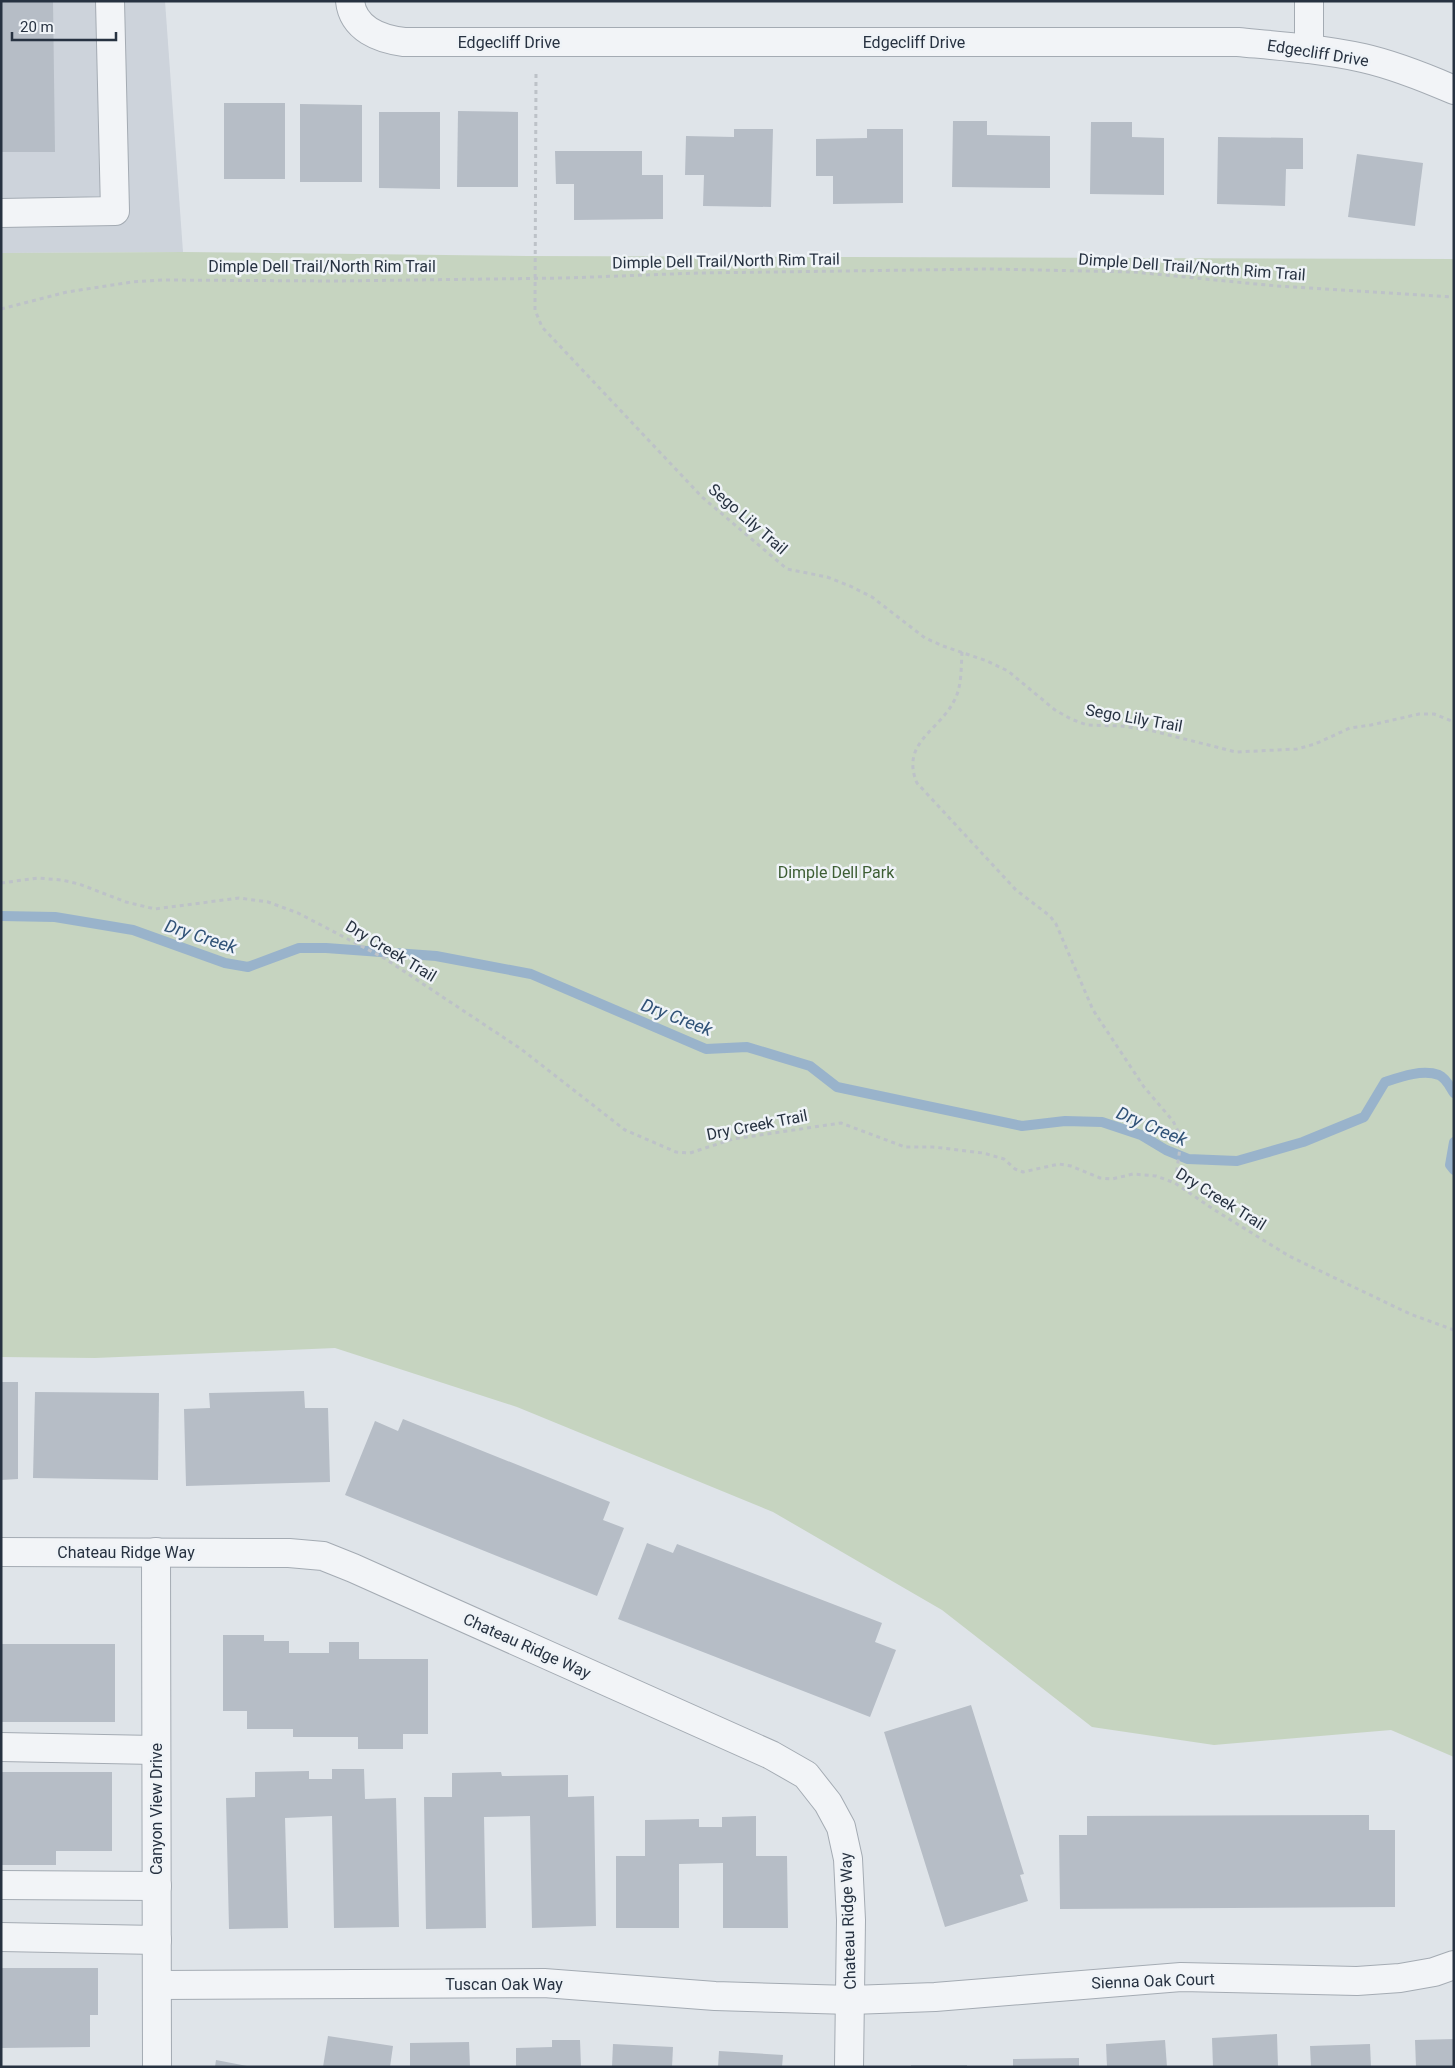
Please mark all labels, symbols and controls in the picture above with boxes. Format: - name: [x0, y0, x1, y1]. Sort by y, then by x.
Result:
- scale bar: [12, 10, 116, 42]
- text: 20 m: [20, 18, 54, 36]
- street label: Edgecliff Drive: [458, 33, 560, 52]
- street label: Edgecliff Drive: [863, 33, 965, 52]
- street label: Edgecliff Drive: [1266, 36, 1370, 70]
- street label: Dimple Dell Trail/North Rim Trail: [612, 250, 840, 272]
- street label: Dimple Dell Trail/North Rim Trail: [1078, 250, 1306, 284]
- street label: Dimple Dell Trail/North Rim Trail: [208, 257, 436, 276]
- street label: Sego Lily Trail: [705, 480, 791, 558]
- street label: Sego Lily Trail: [1084, 700, 1184, 736]
- park label: Dimple Dell Park: [778, 863, 895, 882]
- water label: Dry Creek: [162, 914, 241, 958]
- street label: Dry Creek Trail: [342, 916, 440, 986]
- water label: Dry Creek: [638, 994, 717, 1041]
- water label: Dry Creek: [1114, 1102, 1192, 1151]
- street label: Dry Creek Trail: [705, 1106, 809, 1144]
- street label: Dry Creek Trail: [1172, 1164, 1270, 1234]
- street label: Chateau Ridge Way: [57, 1543, 195, 1562]
- street label: Chateau Ridge Way: [460, 1609, 594, 1683]
- street label: Canyon View Drive: [147, 1743, 166, 1875]
- street label: Chateau Ridge Way: [836, 1852, 860, 1990]
- street label: Sienna Oak Court: [1091, 1969, 1215, 1993]
- street label: Tuscan Oak Way: [445, 1975, 563, 1994]

